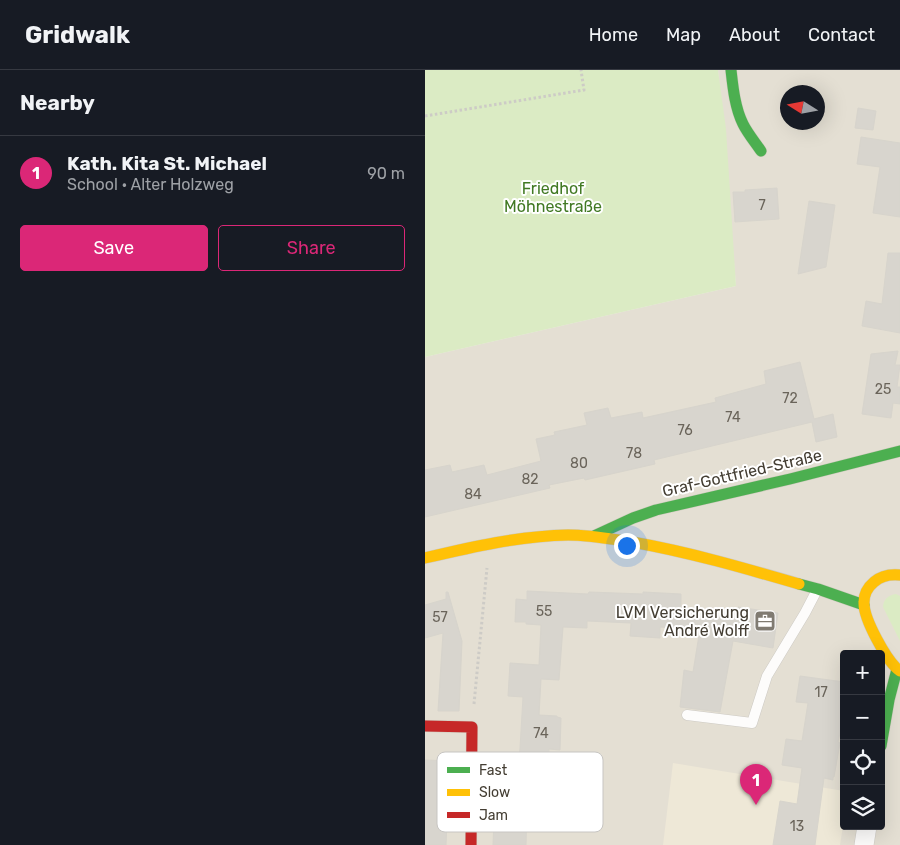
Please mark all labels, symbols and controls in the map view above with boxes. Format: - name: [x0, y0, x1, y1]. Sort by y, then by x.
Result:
- text: Gridwalk: [25, 21, 130, 49]
- text: Home: [589, 24, 638, 46]
- text: Map: [666, 24, 701, 46]
- text: About: [729, 24, 780, 46]
- text: Contact: [808, 24, 875, 46]
- north arrow: [780, 85, 825, 130]
- text: Nearby: [20, 90, 95, 115]
- text: Kath. Kita St. Michael: [67, 152, 267, 175]
- text: 1: [32, 164, 40, 183]
- text: 90 m: [367, 164, 405, 183]
- text: School · Alter Holzweg: [67, 175, 234, 194]
- park label: Friedhof Möhnestraße: [504, 179, 602, 216]
- house number: 7: [758, 197, 766, 214]
- button: Save: [20, 225, 208, 271]
- button: Share: [218, 225, 405, 271]
- house number: 25: [875, 381, 891, 398]
- house number: 72: [782, 390, 798, 407]
- house number: 74: [725, 409, 741, 426]
- house number: 76: [677, 422, 693, 439]
- house number: 78: [626, 445, 642, 462]
- street label: Graf-Gottfried-Straße: [660, 445, 824, 501]
- house number: 80: [570, 455, 588, 472]
- house number: 82: [521, 471, 539, 488]
- house number: 84: [464, 486, 482, 503]
- your location: [614, 533, 640, 559]
- house number: 55: [536, 603, 552, 620]
- place label: LVM Versicherung André Wolff: [616, 603, 749, 640]
- house number: 57: [432, 609, 448, 626]
- office icon: LVM Versicherung André Wolff: [753, 609, 777, 633]
- map controls: [840, 650, 885, 830]
- button: +: [840, 650, 885, 695]
- house number: 17: [814, 684, 828, 701]
- button: −: [840, 695, 885, 740]
- house number: 74: [533, 725, 549, 742]
- button: locate: [840, 740, 885, 785]
- legend: [437, 752, 603, 832]
- text: Fast: [479, 762, 508, 779]
- pin: 1: [740, 764, 772, 805]
- text: Slow: [479, 784, 510, 801]
- button: layers: [840, 785, 885, 830]
- text: Jam: [479, 807, 508, 824]
- house number: 13: [790, 818, 804, 835]

